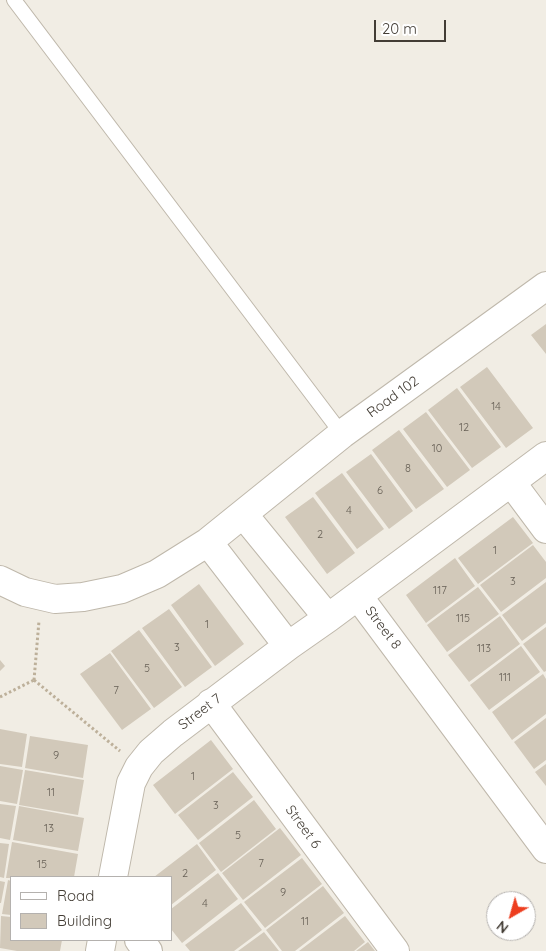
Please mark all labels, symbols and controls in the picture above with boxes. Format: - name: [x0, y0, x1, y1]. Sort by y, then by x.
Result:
- scale bar: [376, 10, 448, 42]
- text: 20 m: [382, 19, 417, 38]
- street label: Road 102: [364, 373, 422, 421]
- house number: 14: [491, 400, 501, 414]
- house number: 12: [459, 421, 469, 435]
- house number: 10: [432, 442, 442, 456]
- house number: 8: [405, 462, 411, 476]
- house number: 6: [377, 484, 383, 498]
- house number: 4: [346, 504, 352, 518]
- house number: 2: [317, 528, 323, 542]
- house number: 1: [493, 544, 497, 558]
- house number: 3: [510, 575, 516, 589]
- house number: 117: [433, 584, 447, 598]
- street label: Street 8: [361, 603, 405, 653]
- house number: 115: [456, 612, 470, 626]
- house number: 1: [205, 618, 209, 632]
- house number: 3: [174, 641, 180, 655]
- house number: 113: [477, 642, 491, 656]
- house number: 5: [144, 662, 150, 676]
- house number: 111: [499, 671, 511, 685]
- house number: 7: [113, 684, 119, 698]
- street label: Street 7: [175, 690, 225, 734]
- house number: 9: [53, 749, 59, 763]
- house number: 1: [191, 770, 195, 784]
- house number: 11: [47, 786, 55, 800]
- house number: 3: [213, 799, 219, 813]
- street label: Street 6: [282, 802, 324, 852]
- house number: 13: [44, 822, 54, 836]
- house number: 5: [235, 829, 241, 843]
- house number: 7: [258, 857, 264, 871]
- house number: 15: [37, 858, 47, 872]
- house number: 2: [182, 867, 188, 881]
- legend: [10, 876, 172, 941]
- text: Road: [57, 886, 94, 905]
- house number: 9: [280, 886, 286, 900]
- north arrow: [486, 891, 536, 941]
- house number: 4: [202, 897, 208, 911]
- text: Building: [57, 911, 112, 930]
- house number: 11: [301, 915, 309, 929]
- text: N: [493, 917, 512, 937]

